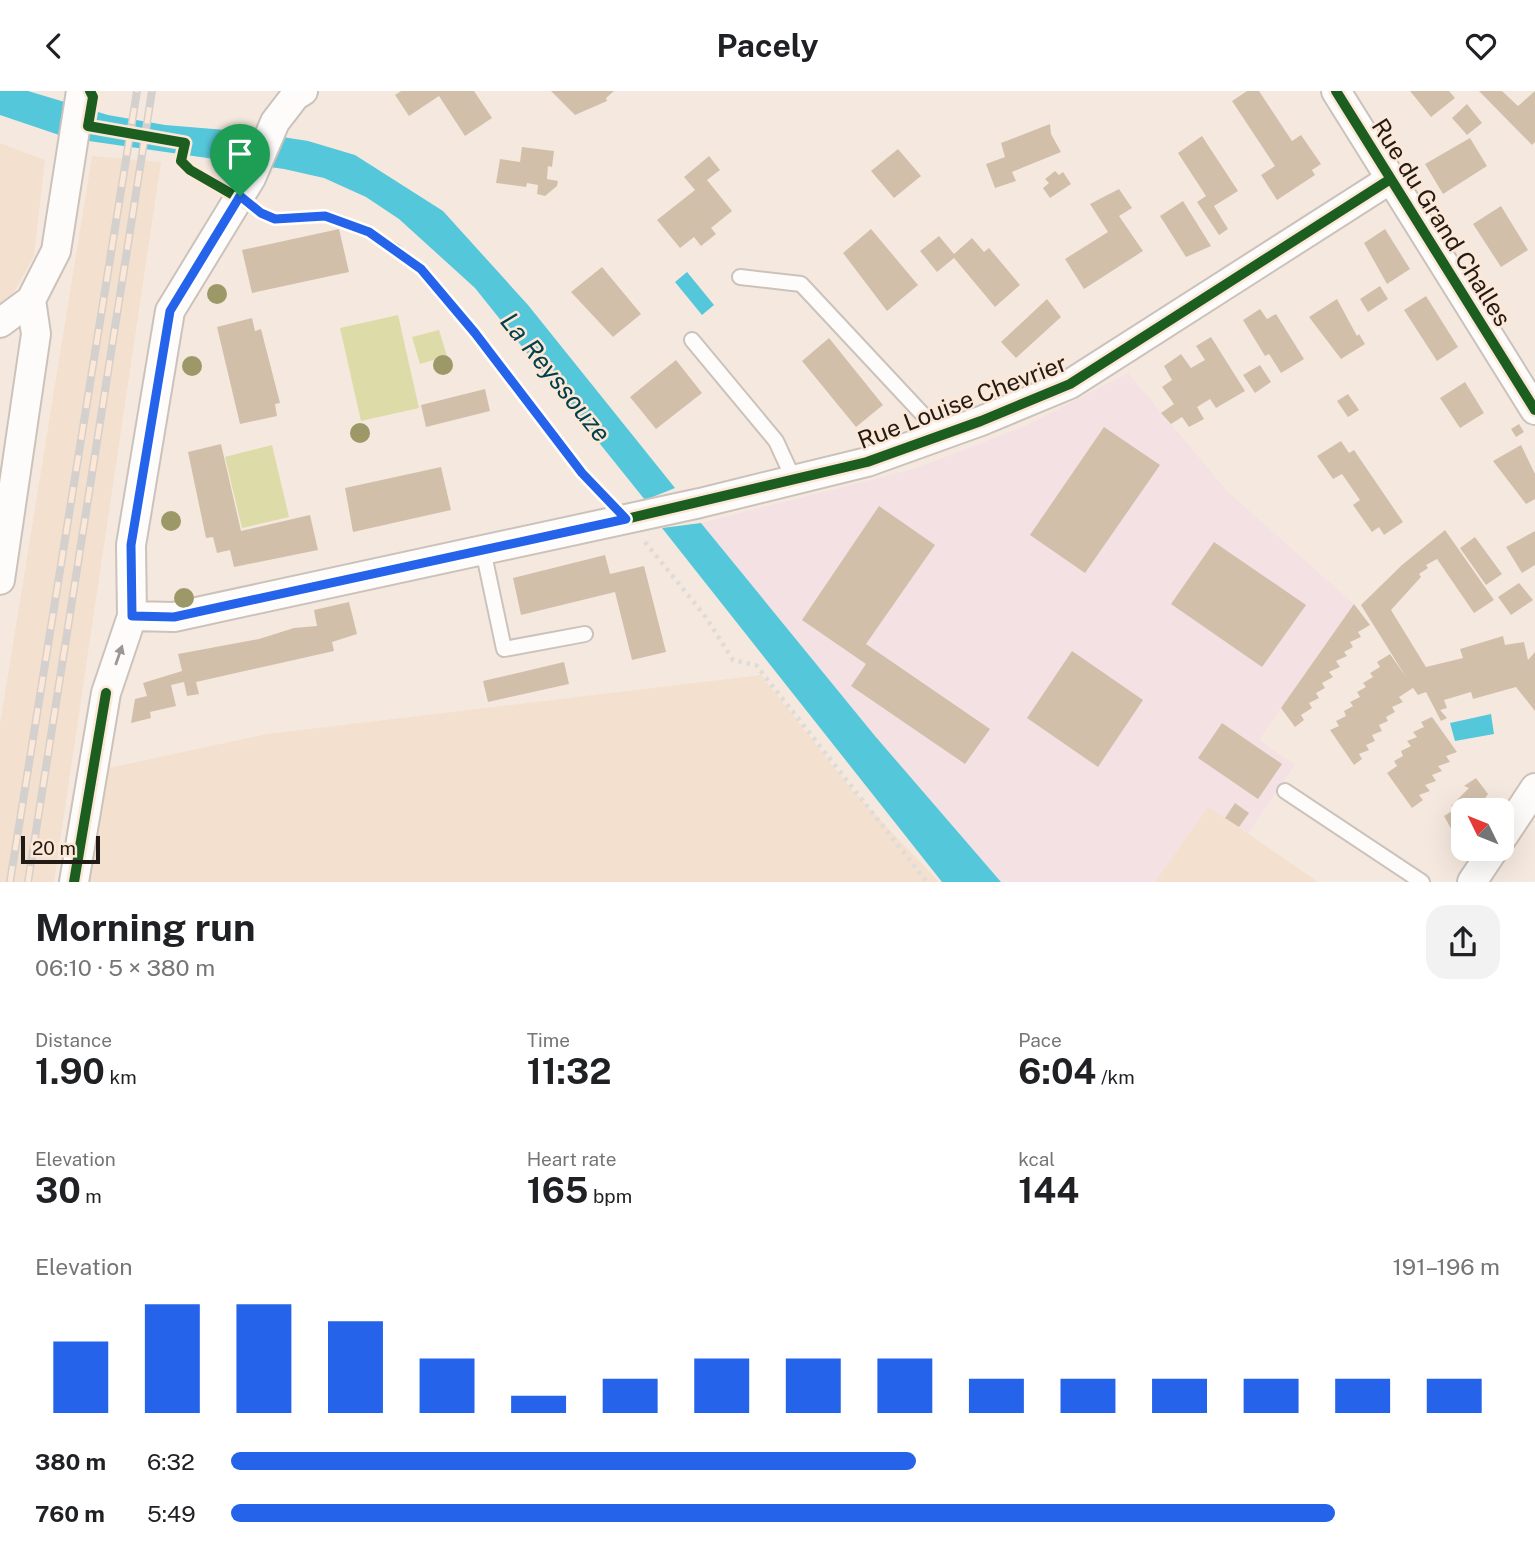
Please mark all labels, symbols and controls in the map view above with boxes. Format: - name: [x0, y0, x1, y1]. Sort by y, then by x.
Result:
- icon: back: [35, 27, 73, 65]
- text: Pacely: [716, 27, 819, 64]
- icon: heart: [1462, 27, 1500, 65]
- street label: Rue du Grand Challes: [1367, 113, 1517, 331]
- pin: [210, 124, 270, 196]
- icon: arrive: [221, 135, 259, 173]
- water label: La Reyssouze: [494, 306, 618, 448]
- street label: Rue Louise Chevrier: [853, 348, 1071, 454]
- one-way arrow: [114, 644, 125, 665]
- north arrow: [1451, 798, 1514, 861]
- map controls: [1451, 798, 1514, 861]
- scale bar: [21, 833, 100, 865]
- text: 20 m: [32, 837, 76, 859]
- text: Morning run: [35, 905, 256, 950]
- button: share: [1426, 905, 1500, 979]
- text: 06:10 · 5 × 380 m: [35, 954, 215, 981]
- text: Distance: [35, 1029, 112, 1051]
- text: Time: [527, 1029, 570, 1051]
- text: Pace: [1018, 1029, 1062, 1051]
- text: 1.90: [35, 1051, 105, 1092]
- text: 11:32: [527, 1051, 612, 1092]
- text: 6:04: [1018, 1051, 1096, 1092]
- text: km: [105, 1066, 137, 1088]
- text: /km: [1096, 1066, 1135, 1088]
- text: Elevation: [35, 1148, 116, 1170]
- text: Heart rate: [527, 1148, 616, 1170]
- text: kcal: [1018, 1148, 1055, 1170]
- text: 30: [35, 1170, 81, 1211]
- text: 165: [527, 1170, 588, 1211]
- text: 144: [1018, 1170, 1079, 1211]
- text: m: [81, 1185, 102, 1207]
- text: bpm: [588, 1185, 632, 1207]
- text: Elevation: [35, 1253, 133, 1280]
- text: 191–196 m: [1393, 1253, 1500, 1280]
- text: 380 m: [35, 1448, 106, 1475]
- text: 6:32: [147, 1448, 195, 1475]
- text: 760 m: [35, 1500, 105, 1527]
- text: 5:49: [147, 1500, 196, 1527]

